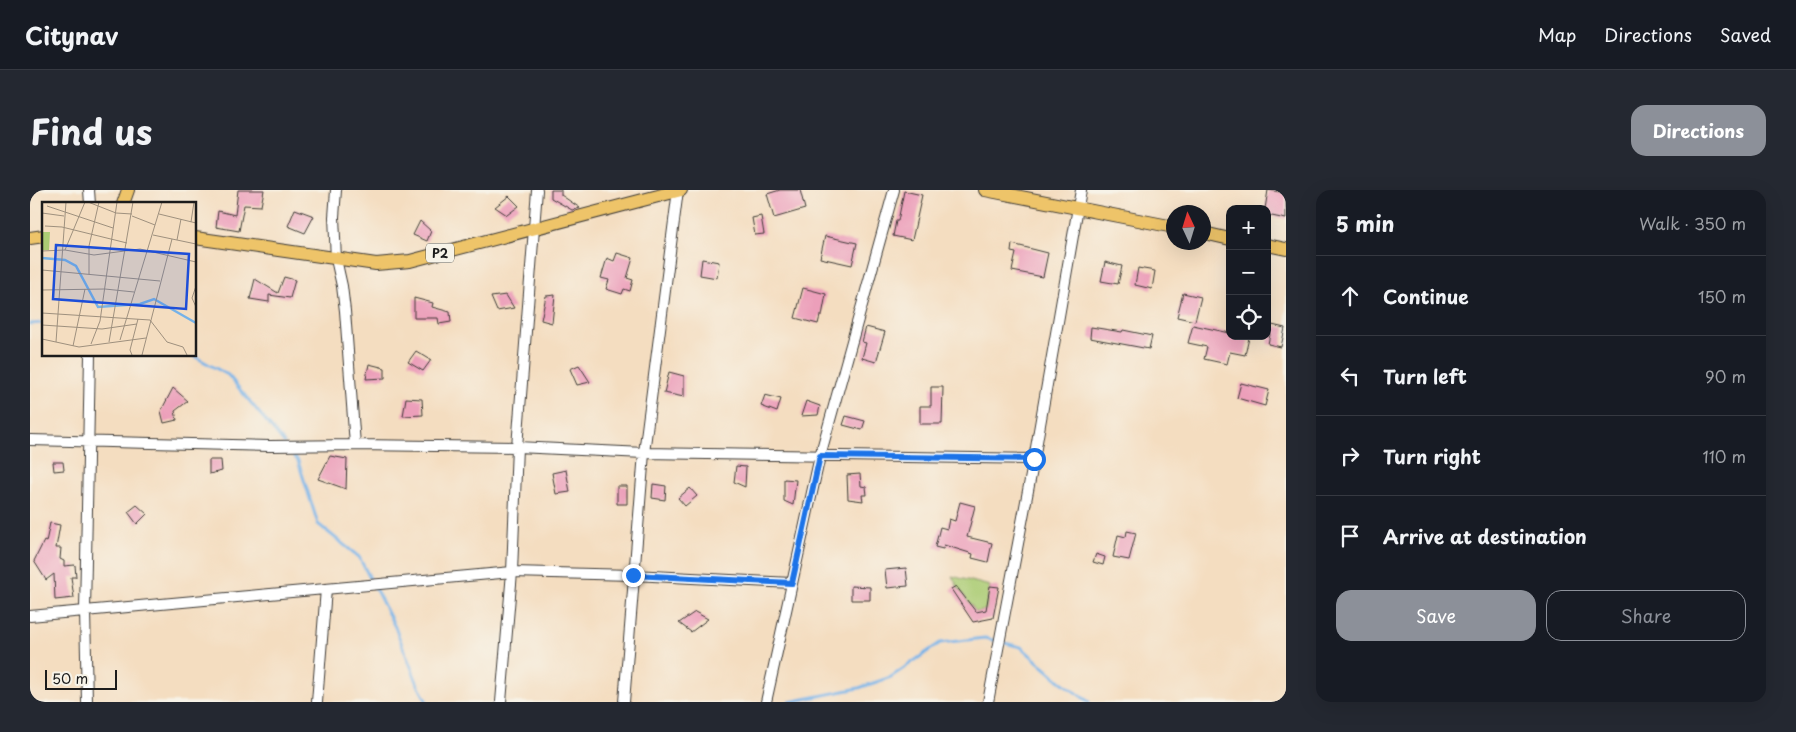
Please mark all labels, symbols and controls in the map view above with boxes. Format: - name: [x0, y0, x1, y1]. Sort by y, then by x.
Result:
- text: Citynav: [25, 17, 118, 53]
- text: Map: [1538, 21, 1576, 48]
- text: Directions: [1604, 21, 1692, 48]
- text: Saved: [1720, 21, 1771, 48]
- text: Find us: [30, 104, 152, 157]
- button: Directions: [1631, 105, 1766, 156]
- inset map: [42, 202, 196, 356]
- north arrow: [1166, 205, 1211, 250]
- map controls: [1226, 205, 1271, 340]
- button: +: [1226, 205, 1271, 250]
- text: 5 min: [1336, 207, 1394, 239]
- text: Walk · 350 m: [1639, 211, 1746, 235]
- road number: P2: [426, 244, 454, 262]
- button: −: [1226, 250, 1271, 295]
- icon: ahead: [1336, 282, 1364, 310]
- text: Continue: [1383, 282, 1469, 310]
- text: 150 m: [1698, 284, 1746, 308]
- button: locate: [1226, 295, 1271, 340]
- icon: left: [1336, 362, 1364, 390]
- text: Turn left: [1383, 362, 1467, 390]
- text: 90 m: [1705, 364, 1746, 388]
- icon: right: [1336, 442, 1364, 470]
- text: Turn right: [1383, 442, 1481, 470]
- text: 110 m: [1703, 444, 1746, 468]
- route start: [1023, 448, 1046, 471]
- icon: arrive: [1336, 522, 1364, 550]
- text: Arrive at destination: [1383, 522, 1587, 550]
- route end: [622, 564, 645, 587]
- button: Save: [1336, 590, 1536, 641]
- button: Share: [1546, 590, 1746, 641]
- scale bar: [45, 667, 118, 690]
- text: 50 m: [52, 668, 88, 689]

